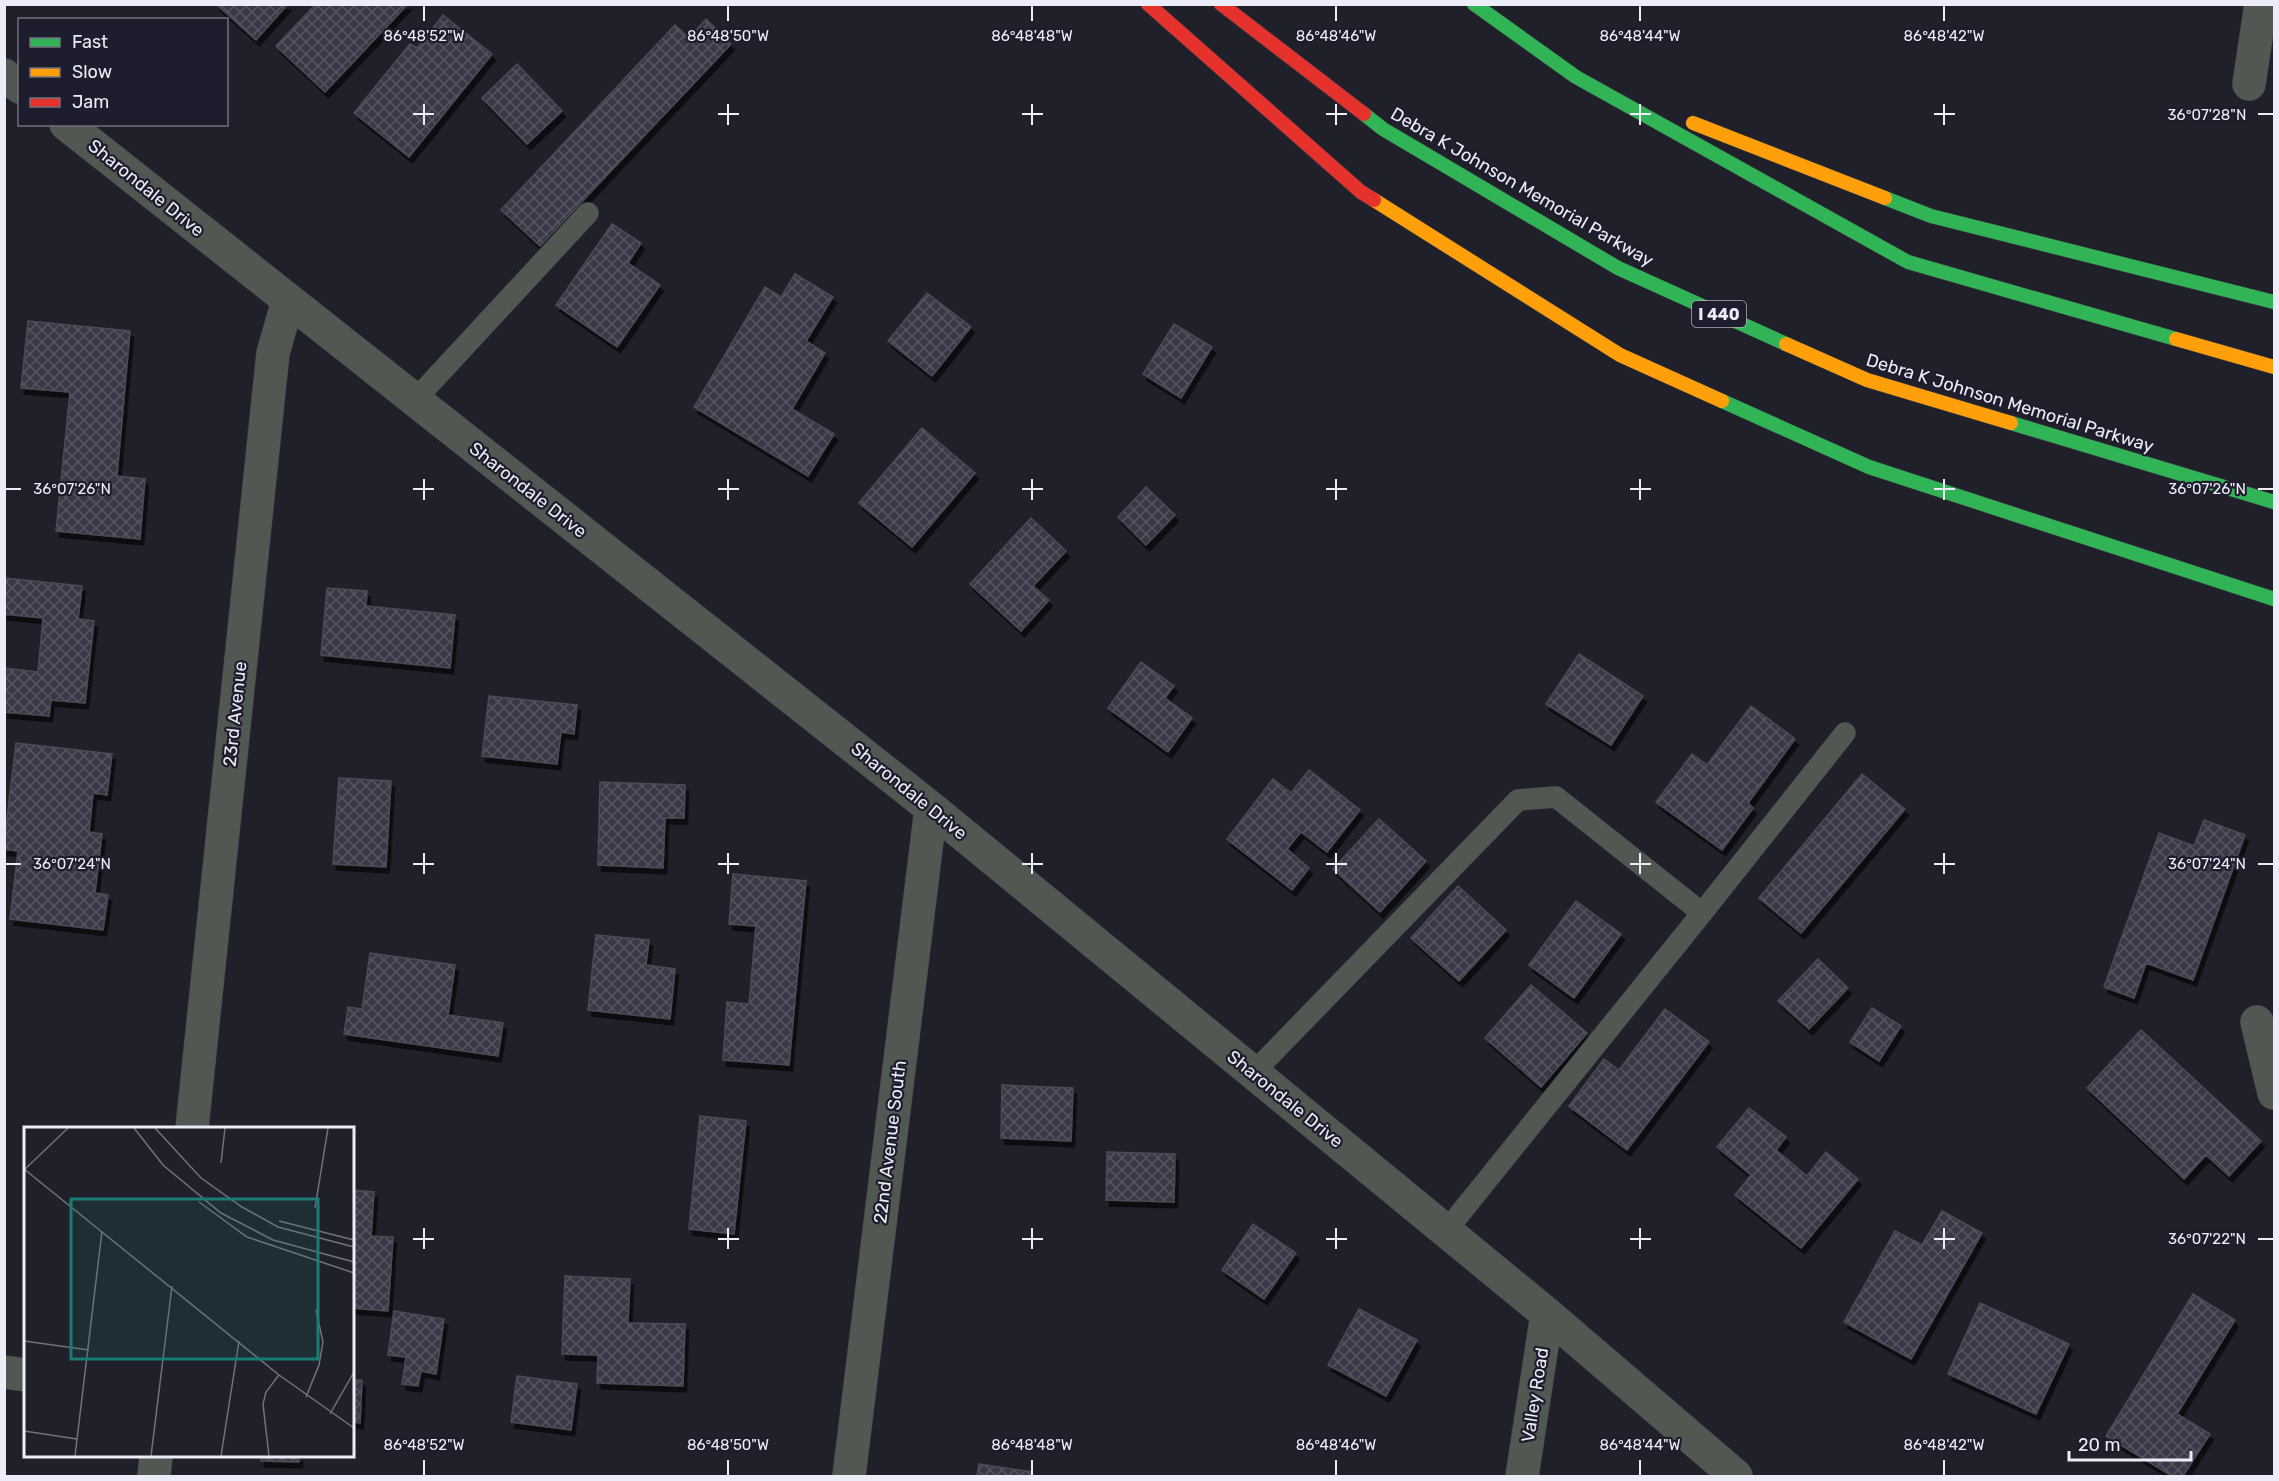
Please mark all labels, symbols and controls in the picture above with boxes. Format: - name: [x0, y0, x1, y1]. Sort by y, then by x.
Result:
- legend: [18, 18, 228, 126]
- text: 86°48'52"W: [383, 27, 465, 45]
- text: 86°48'50"W: [687, 27, 769, 45]
- text: 86°48'48"W: [991, 27, 1073, 45]
- text: 86°48'46"W: [1296, 27, 1376, 45]
- text: 86°48'44"W: [1599, 27, 1681, 45]
- text: 86°48'42"W: [1904, 27, 1984, 45]
- text: Fast: [72, 31, 108, 53]
- text: Slow: [72, 61, 112, 83]
- text: Jam: [72, 91, 109, 113]
- street label: Debra K Johnson Memorial Parkway: [1387, 103, 1657, 271]
- text: 36°07'28"N: [2168, 106, 2246, 124]
- street label: Sharondale Drive: [84, 135, 208, 241]
- road number: I 440: [1692, 301, 1746, 327]
- street label: Debra K Johnson Memorial Parkway: [1864, 349, 2157, 457]
- street label: Sharondale Drive: [465, 437, 591, 543]
- text: 36°07'26"N: [33, 480, 111, 498]
- text: 36°07'26"N: [2168, 480, 2246, 498]
- street label: 23rd Avenue: [219, 660, 251, 768]
- street label: Sharondale Drive: [847, 738, 971, 844]
- text: 36°07'24"N: [33, 855, 111, 873]
- text: 36°07'24"N: [2168, 855, 2246, 873]
- street label: Sharondale Drive: [1223, 1046, 1347, 1152]
- street label: 22nd Avenue South: [869, 1059, 911, 1225]
- inset map: [24, 1127, 354, 1457]
- text: 36°07'22"N: [2168, 1230, 2246, 1248]
- street label: Valley Road: [1517, 1346, 1553, 1444]
- scale bar: [2069, 1424, 2190, 1462]
- text: 20 m: [2078, 1434, 2120, 1456]
- text: 86°48'52"W: [383, 1436, 465, 1454]
- text: 86°48'50"W: [687, 1436, 769, 1454]
- text: 86°48'48"W: [991, 1436, 1073, 1454]
- text: 86°48'46"W: [1296, 1436, 1376, 1454]
- text: 86°48'44"W: [1599, 1436, 1681, 1454]
- text: 86°48'42"W: [1904, 1436, 1984, 1454]

